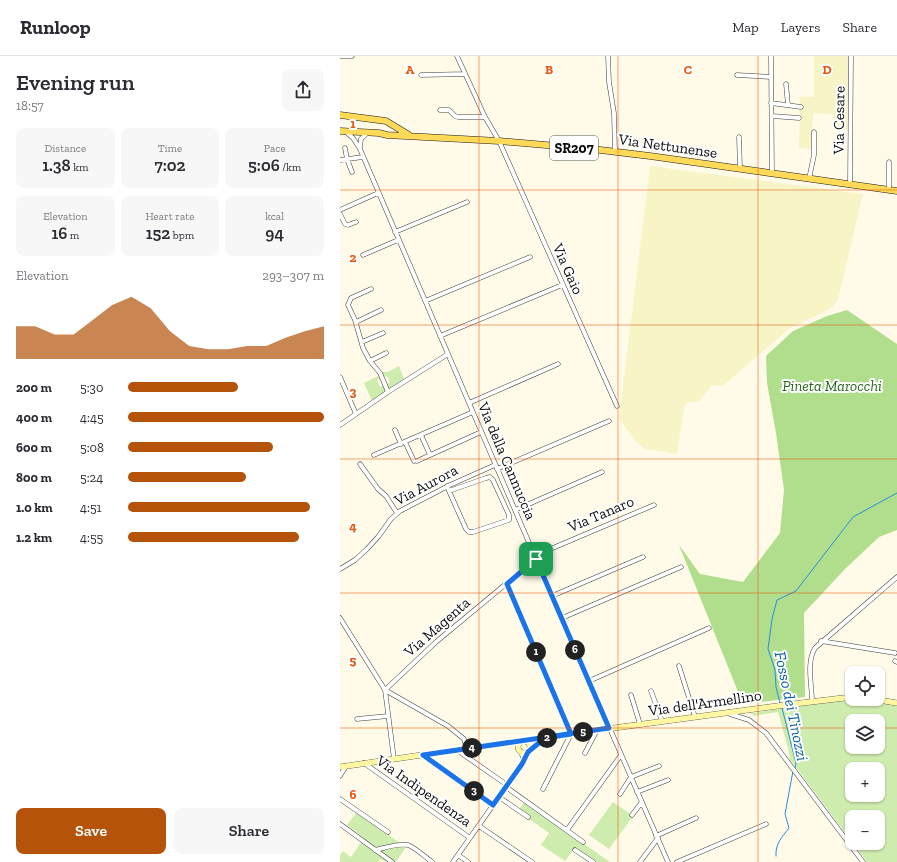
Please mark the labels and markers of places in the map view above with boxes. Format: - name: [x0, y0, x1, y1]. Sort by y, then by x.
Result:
- pin: [519, 542, 553, 576]
- pin: 6: [565, 640, 585, 660]
- pin: 1: [526, 642, 546, 662]
- pin: 5: [573, 722, 593, 742]
- pin: 2: [537, 728, 557, 748]
- pin: 4: [462, 738, 482, 758]
- pin: 3: [464, 781, 484, 801]

